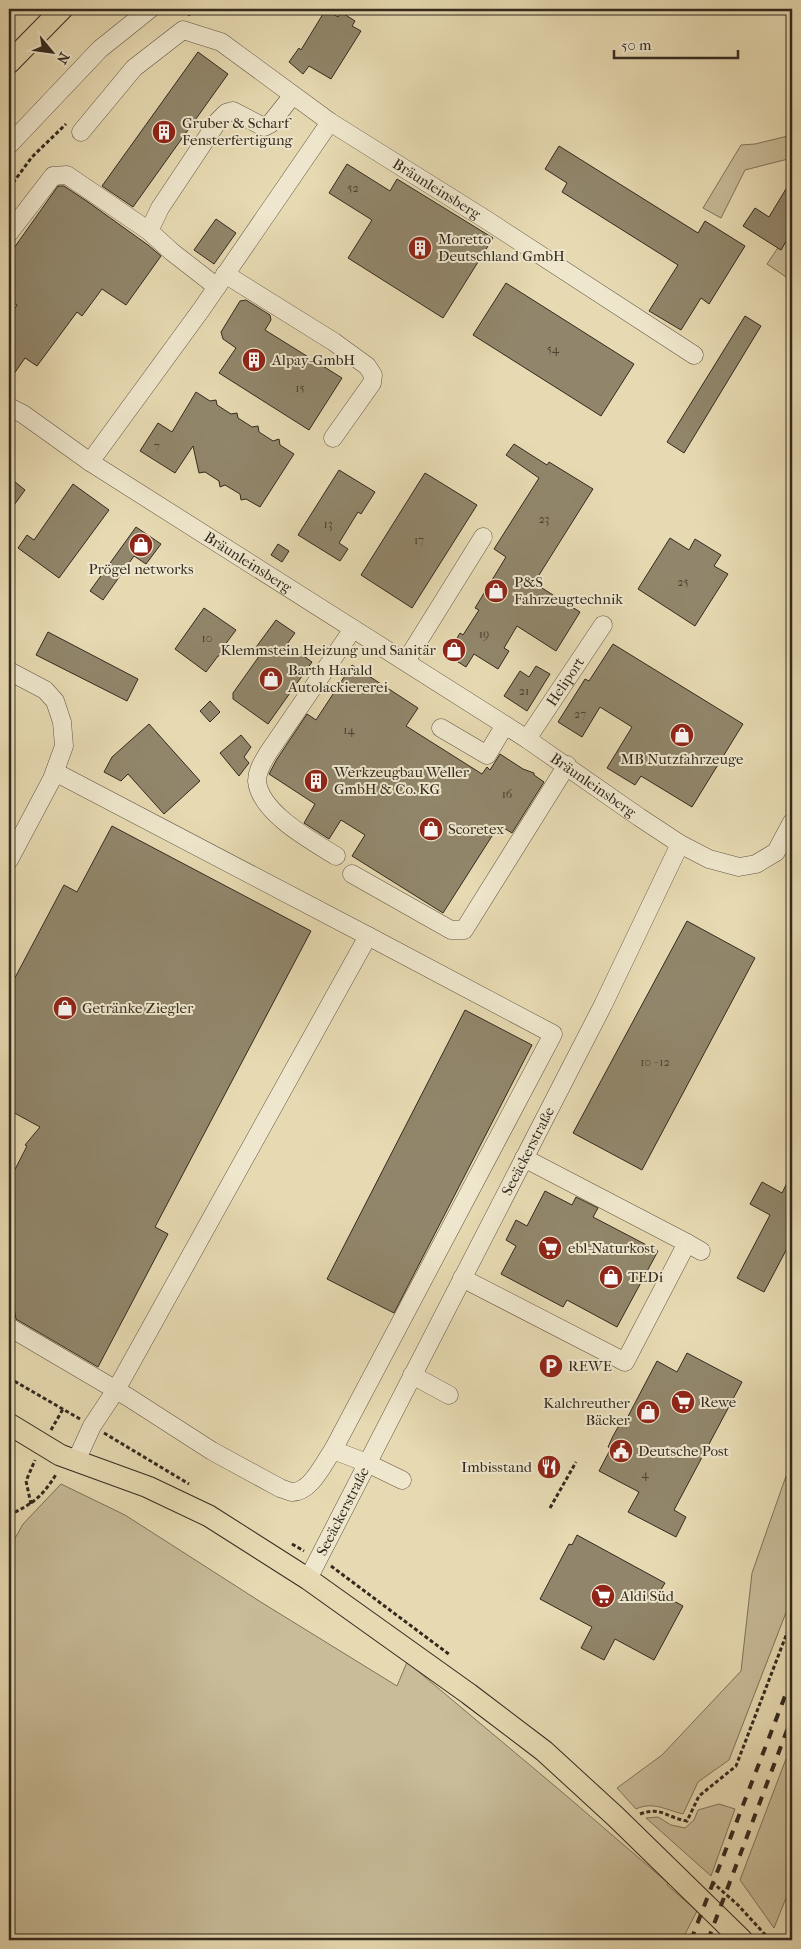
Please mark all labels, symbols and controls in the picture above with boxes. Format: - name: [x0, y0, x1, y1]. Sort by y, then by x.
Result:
- north arrow: [28, 28, 78, 78]
- scale bar: [614, 28, 737, 60]
- text: 50 m: [621, 36, 652, 54]
- text: N: [53, 49, 73, 67]
- place label: Gruber & Scharf Fensterfertigung: [182, 114, 294, 149]
- building icon: Gruber & Scharf Fensterfertigung: [151, 119, 177, 145]
- street label: Bräunleinsberg: [389, 155, 485, 223]
- house number: 52: [347, 181, 359, 195]
- place label: Moretto Deutschland GmbH: [438, 230, 565, 265]
- building icon: Moretto Deutschland GmbH: [407, 235, 433, 261]
- house number: 54: [547, 342, 560, 356]
- building icon: Alpay-GmbH: [241, 347, 267, 373]
- place label: Alpay-GmbH: [271, 351, 355, 369]
- house number: 15: [295, 381, 305, 395]
- house number: 7: [154, 439, 160, 453]
- house number: 23: [538, 512, 550, 526]
- house number: 13: [323, 517, 333, 531]
- street label: Bräunleinsberg: [201, 528, 296, 597]
- shop icon: Prögel networks: [128, 532, 154, 558]
- house number: 17: [414, 533, 424, 547]
- place label: Prögel networks: [89, 560, 194, 578]
- place label: P&S Fahrzeugtechnik: [514, 573, 623, 608]
- house number: 25: [677, 575, 689, 589]
- shop icon: P&S Fahrzeugtechnik: [483, 578, 509, 604]
- house number: 19: [479, 627, 489, 641]
- house number: 10: [202, 631, 212, 645]
- shop icon: Klemmstein Heizung und Sanitär: [441, 637, 467, 663]
- place label: Klemmstein Heizung und Sanitär: [221, 641, 437, 659]
- street label: Heliport: [542, 653, 588, 710]
- place label: Barth Harald Autolackiererei: [287, 661, 388, 696]
- shop icon: Barth Harald Autolackiererei: [258, 666, 284, 692]
- house number: 21: [519, 684, 529, 698]
- house number: 27: [574, 707, 586, 721]
- shop icon: MB Nutzfahrzeuge: [669, 722, 695, 748]
- house number: 14: [343, 723, 356, 737]
- street label: Bräunleinsberg: [547, 749, 640, 822]
- place label: MB Nutzfahrzeuge: [621, 750, 744, 768]
- place label: Werkzeugbau Weller GmbH & Co. KG: [333, 763, 470, 798]
- building icon: Werkzeugbau Weller GmbH & Co. KG: [303, 768, 329, 794]
- house number: 16: [502, 787, 513, 801]
- shop icon: Scoretex: [418, 816, 444, 842]
- place label: Scoretex: [448, 820, 504, 838]
- shop icon: Getränke Ziegler: [52, 995, 78, 1021]
- place label: Getränke Ziegler: [82, 999, 194, 1017]
- house number: 10 - 12: [640, 1055, 670, 1069]
- street label: Seeäckerstraße: [498, 1103, 558, 1199]
- supermarket icon: ebl-Naturkost: [537, 1235, 563, 1261]
- place label: ebl-Naturkost: [568, 1239, 656, 1257]
- shop icon: TEDi: [598, 1264, 624, 1290]
- place label: TEDi: [628, 1268, 664, 1286]
- parking icon: REWE: [538, 1353, 564, 1379]
- place label: REWE: [568, 1357, 612, 1375]
- supermarket icon: Rewe: [670, 1389, 696, 1415]
- place label: Rewe: [700, 1393, 737, 1411]
- place label: Kalchreuther Bäcker: [543, 1394, 631, 1429]
- shop icon: Kalchreuther Bäcker: [635, 1399, 661, 1425]
- public building icon: Deutsche Post: [608, 1438, 634, 1464]
- place label: Deutsche Post: [638, 1442, 730, 1460]
- restaurant icon: Imbisstand: [536, 1454, 562, 1480]
- place label: Imbisstand: [461, 1458, 533, 1476]
- street label: Seeäckerstraße: [312, 1464, 373, 1559]
- house number: 4: [641, 1467, 649, 1481]
- supermarket icon: Aldi Süd: [590, 1583, 616, 1609]
- place label: Aldi Süd: [619, 1587, 675, 1605]

